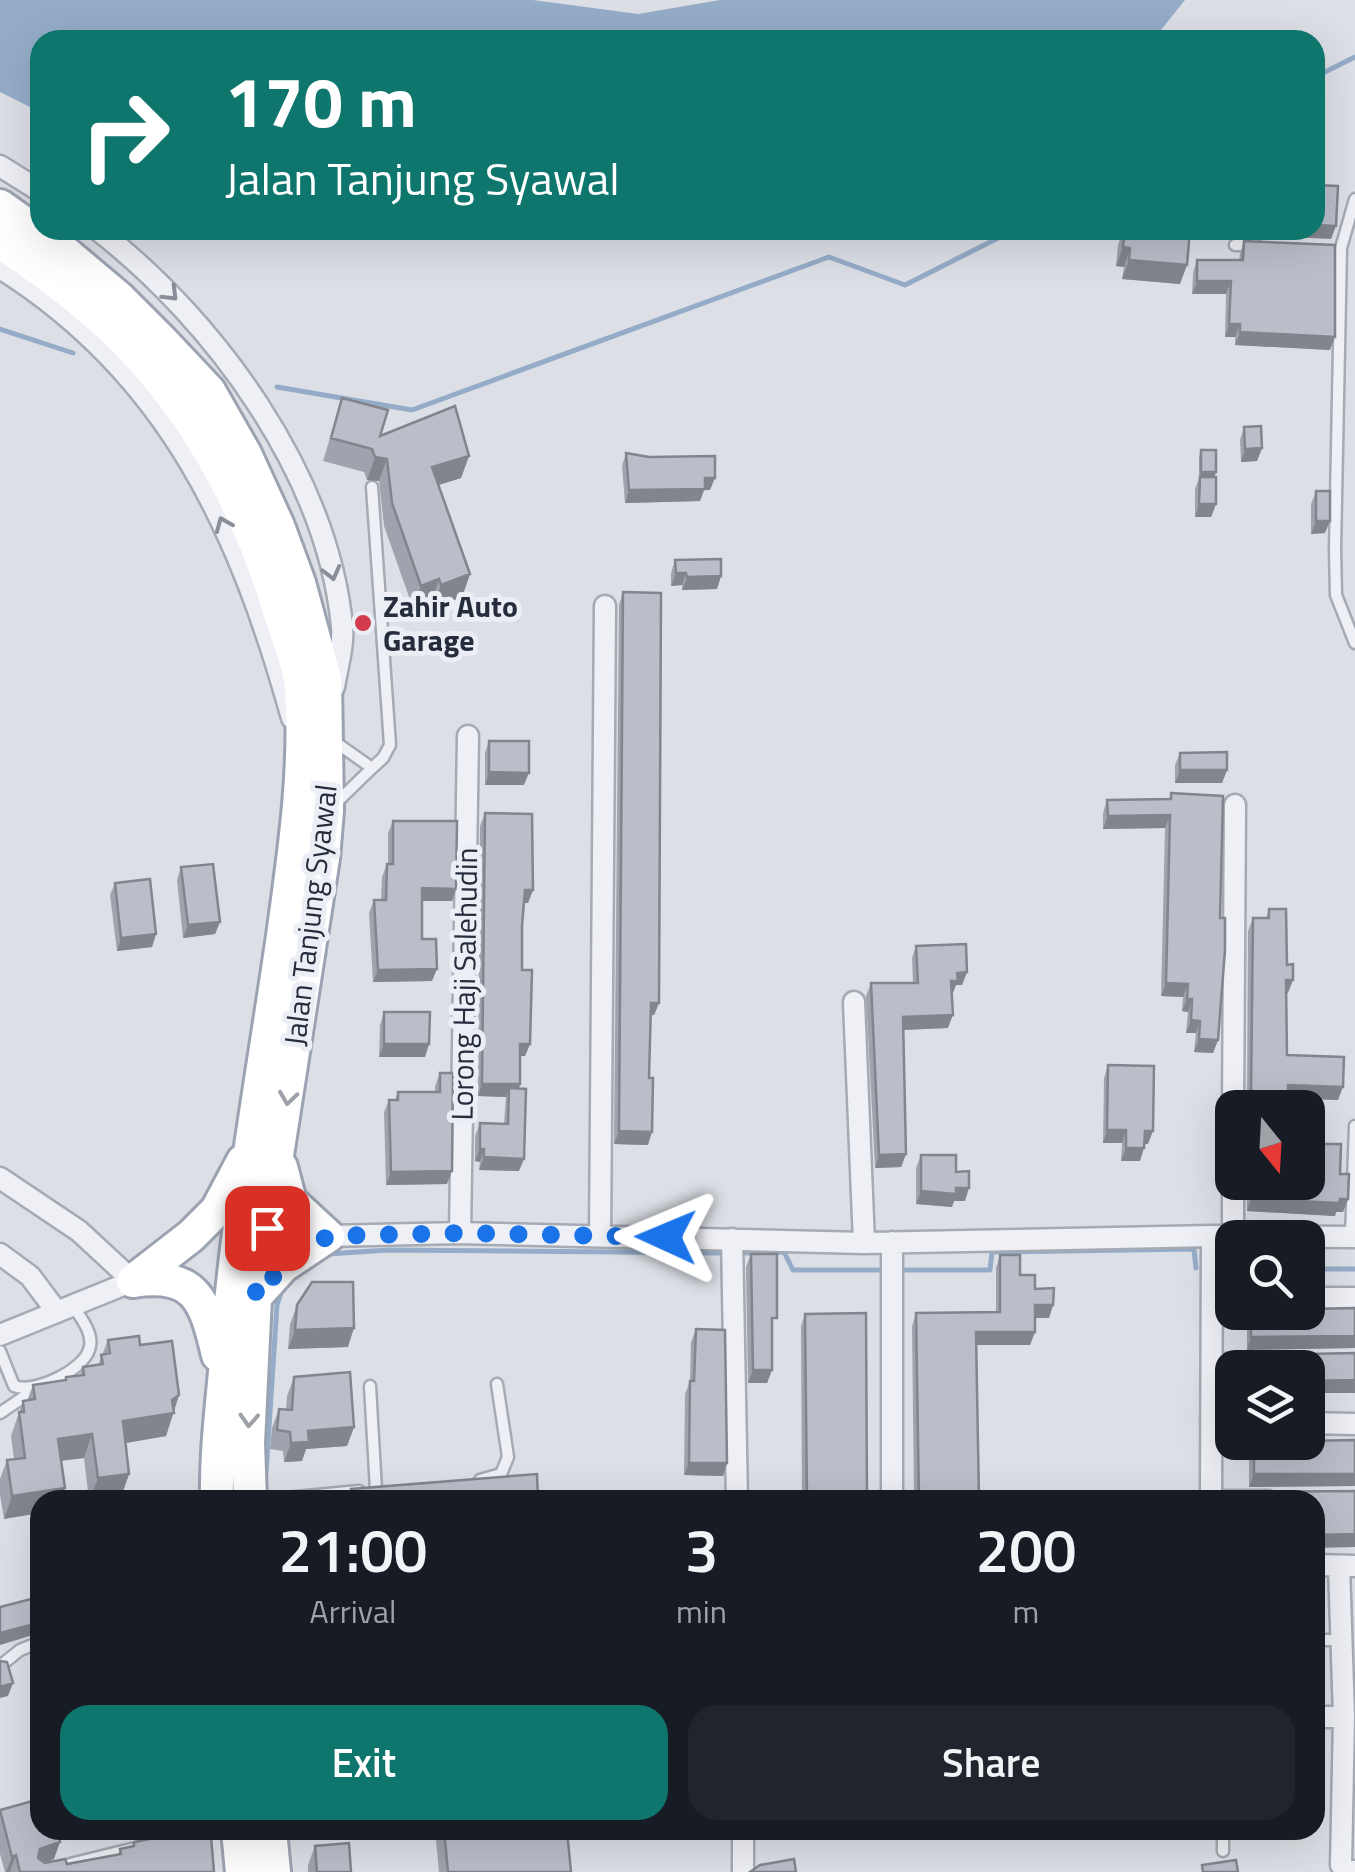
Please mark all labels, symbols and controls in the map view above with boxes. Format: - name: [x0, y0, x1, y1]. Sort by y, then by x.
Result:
- text: 170 m: [225, 48, 417, 154]
- icon: right: [60, 70, 190, 200]
- text: Jalan Tanjung Syawal: [225, 144, 620, 212]
- one-way arrow: [160, 283, 178, 301]
- one-way arrow: [214, 517, 234, 534]
- one-way arrow: [320, 564, 341, 581]
- place label: Zahir Auto Garage: [383, 583, 518, 663]
- marker: Zahir Auto Garage: [352, 612, 374, 634]
- street label: Jalan Tanjung Syawal: [271, 782, 349, 1048]
- street label: Lorong Haji Salehudin: [439, 847, 489, 1121]
- one-way arrow: [278, 1090, 299, 1107]
- north arrow: [1215, 1090, 1325, 1200]
- map controls: [1215, 1090, 1325, 1460]
- position arrow: [614, 1185, 718, 1289]
- pin: [225, 1186, 310, 1271]
- icon: arrive: [240, 1201, 295, 1256]
- button: search: [1215, 1220, 1325, 1330]
- button: layers: [1215, 1350, 1325, 1460]
- one-way arrow: [239, 1413, 260, 1429]
- text: 21:00: [279, 1504, 427, 1595]
- text: 3: [685, 1504, 718, 1595]
- text: 200: [976, 1504, 1076, 1595]
- text: Arrival: [310, 1587, 396, 1635]
- text: min: [676, 1587, 727, 1635]
- text: m: [1013, 1587, 1039, 1635]
- button: Exit: [60, 1705, 668, 1820]
- button: Share: [688, 1705, 1295, 1820]

